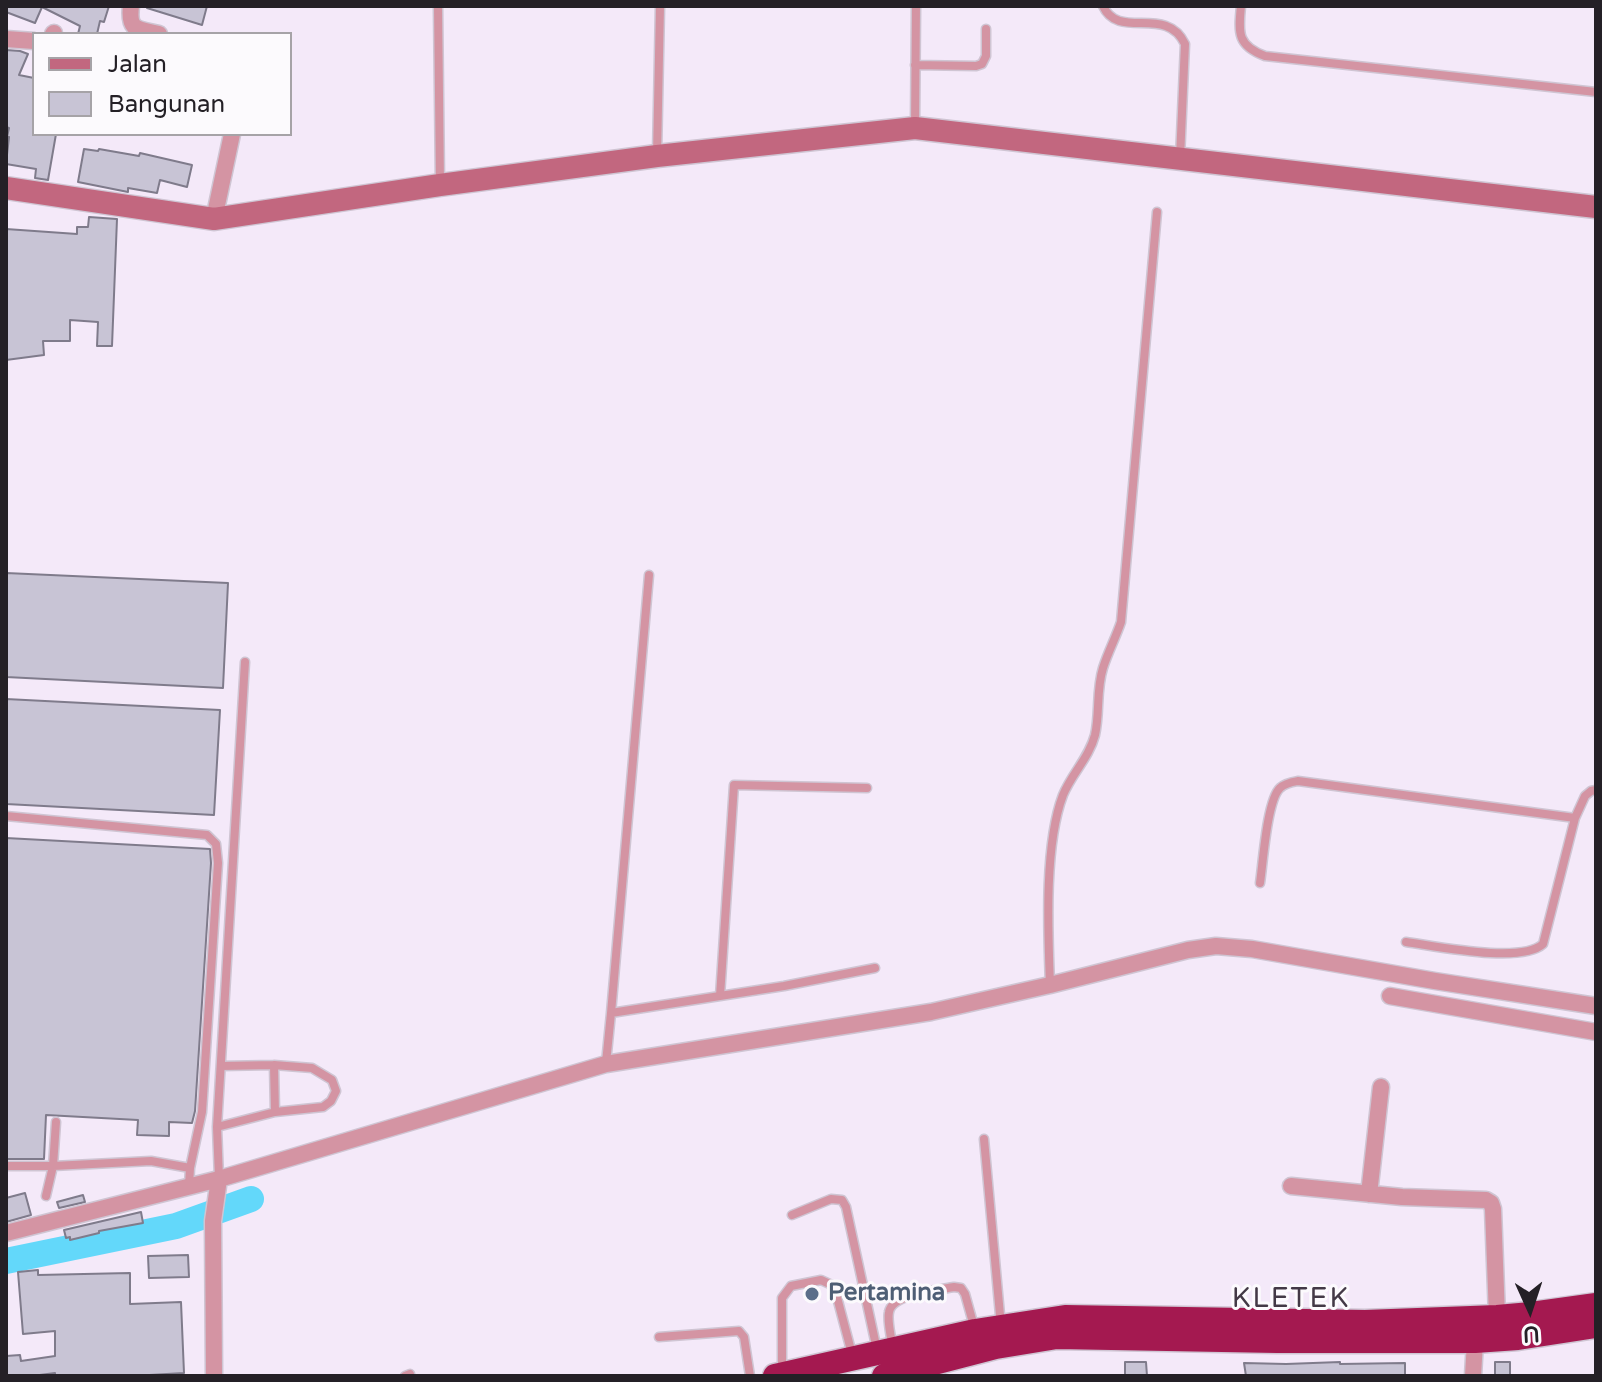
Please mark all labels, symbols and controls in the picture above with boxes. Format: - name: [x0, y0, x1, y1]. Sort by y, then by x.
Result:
- legend: [32, 32, 292, 136]
- text: Jalan: [108, 50, 167, 79]
- text: Bangunan: [108, 90, 225, 119]
- north arrow: [1490, 1270, 1570, 1350]
- place label: Pertamina: [828, 1280, 945, 1308]
- district label: KLETEK: [1232, 1283, 1350, 1317]
- marker: Pertamina: [803, 1285, 821, 1303]
- text: U: [1522, 1321, 1540, 1347]

